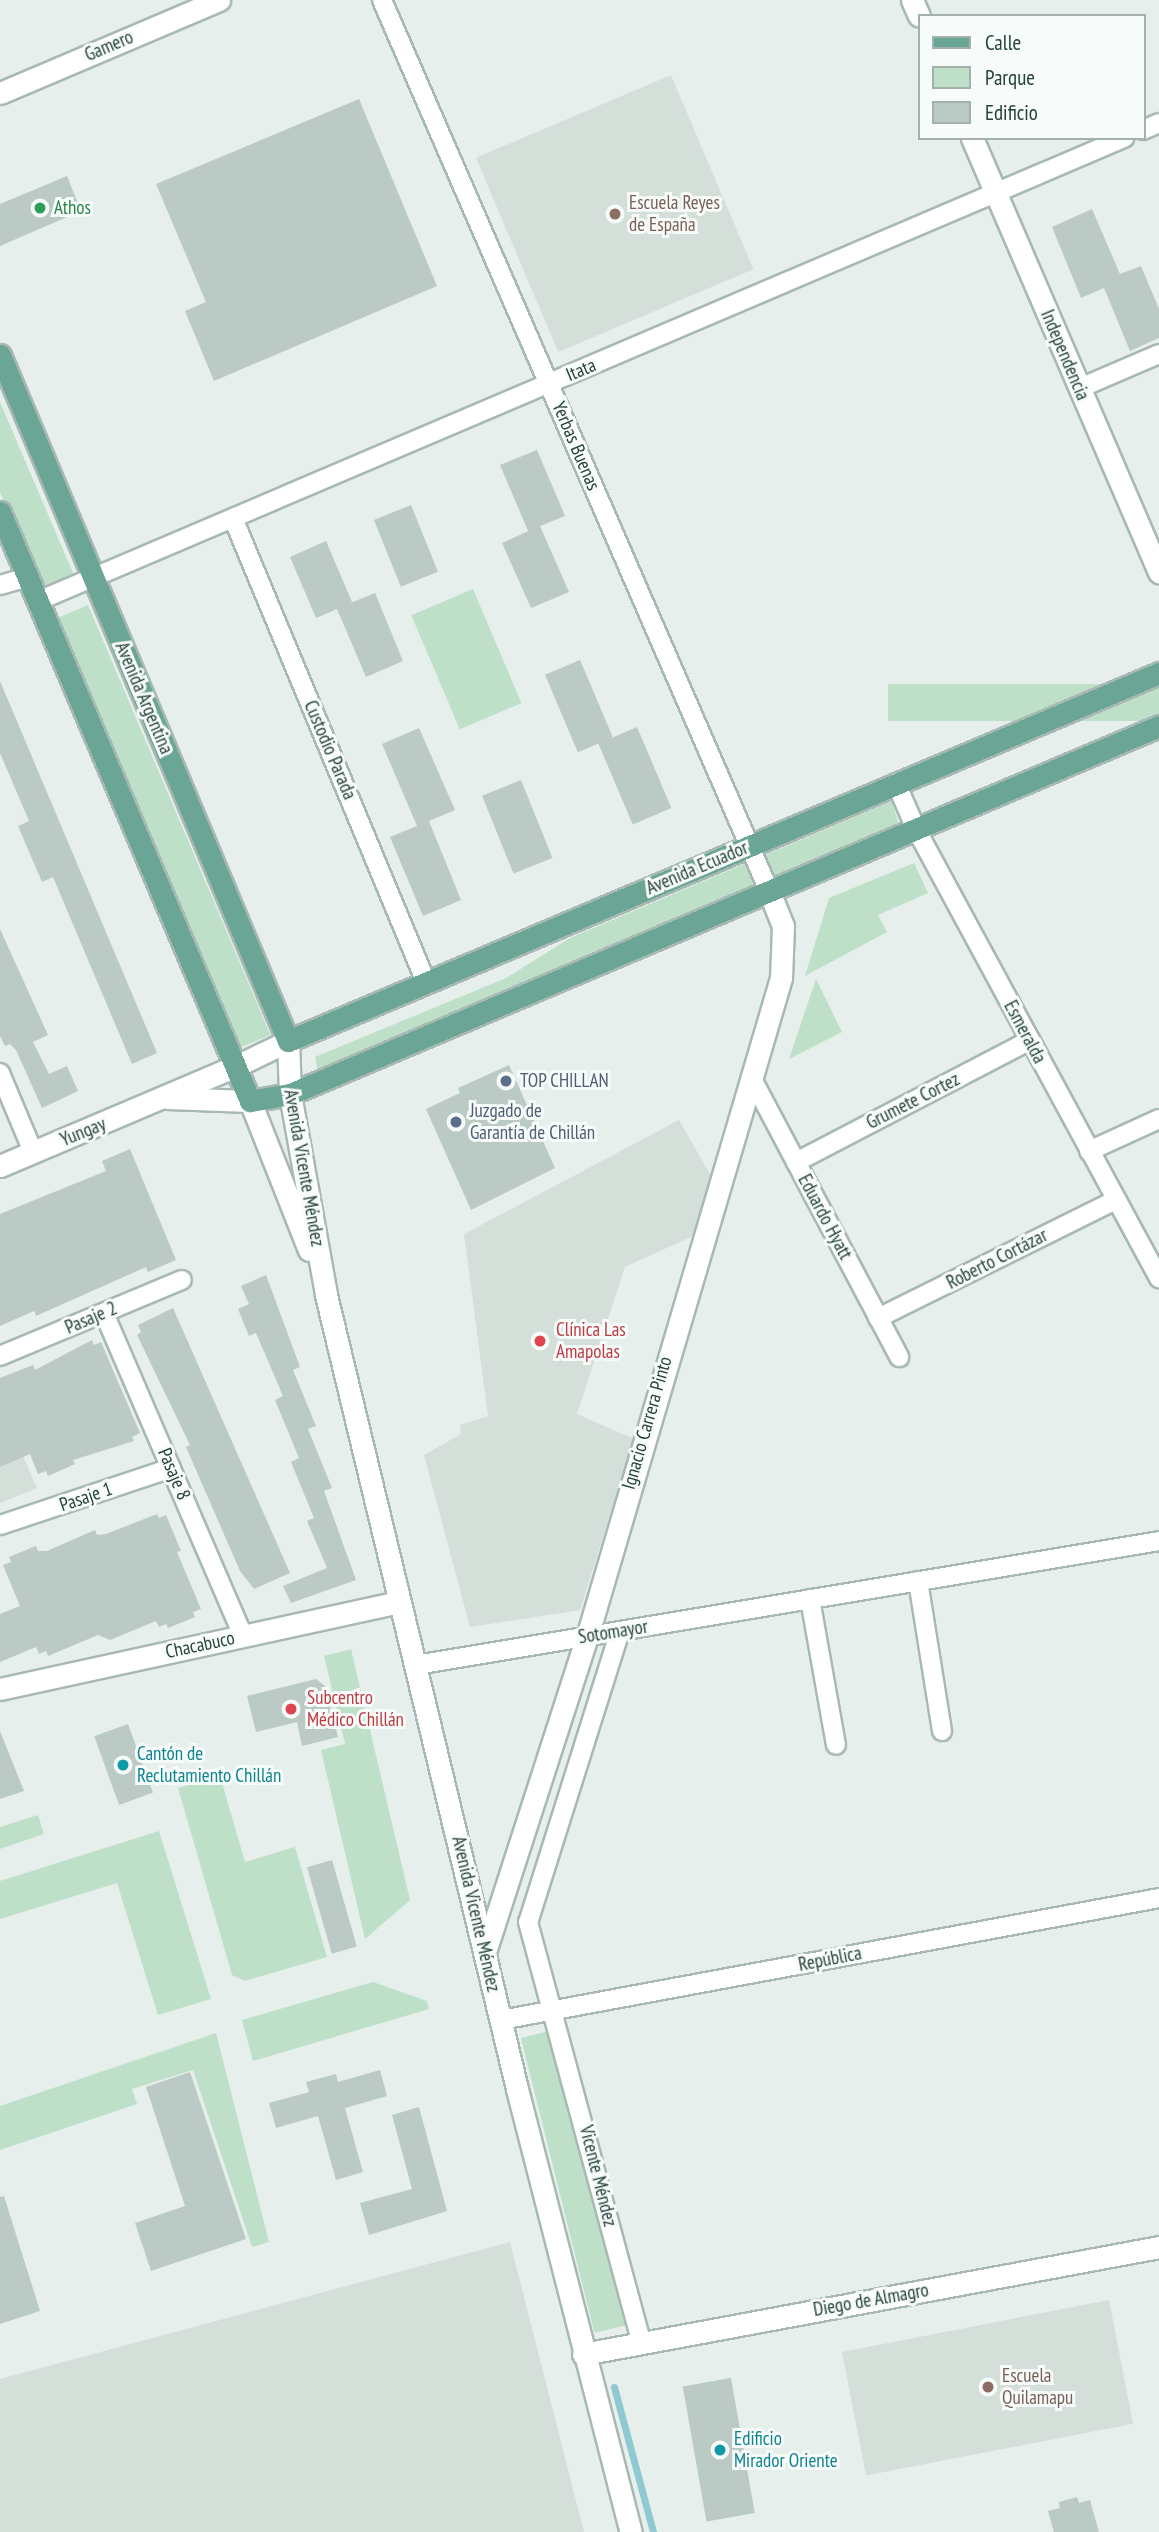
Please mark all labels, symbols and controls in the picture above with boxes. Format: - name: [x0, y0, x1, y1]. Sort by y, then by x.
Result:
- legend: [918, 14, 1145, 140]
- street label: Gamero: [81, 26, 137, 66]
- text: Calle: [985, 29, 1021, 56]
- text: Parque: [985, 64, 1035, 91]
- text: Edificio: [985, 99, 1038, 126]
- place label: Escuela Reyes de España: [629, 192, 720, 236]
- place label: Athos: [54, 197, 91, 219]
- marker: Athos: [32, 200, 48, 216]
- marker: Escuela Reyes de España: [607, 206, 623, 222]
- street label: Independencia: [1036, 306, 1094, 404]
- street label: Itata: [563, 354, 599, 386]
- street label: Yerbas Buenas: [547, 398, 605, 494]
- street label: Avenida Argentina: [110, 638, 178, 758]
- street label: Custodio Parada: [299, 697, 361, 803]
- street label: Avenida Ecuador: [643, 836, 751, 900]
- street label: Esmeralda: [999, 997, 1051, 1067]
- street label: Grumete Cortez: [863, 1068, 963, 1134]
- place label: TOP CHILLAN: [520, 1070, 609, 1092]
- marker: TOP CHILLAN: [498, 1073, 514, 1089]
- street label: Avenida Vicente Méndez: [279, 1087, 329, 1249]
- place label: Juzgado de Garantía de Chillán: [470, 1100, 595, 1144]
- street label: Yungay: [57, 1113, 109, 1151]
- marker: Juzgado de Garantía de Chillán: [448, 1114, 464, 1130]
- street label: Eduardo Hyatt: [793, 1170, 857, 1264]
- street label: Roberto Cortázar: [943, 1224, 1051, 1294]
- street label: Pasaje 2: [62, 1297, 120, 1339]
- place label: Clínica Las Amapolas: [556, 1319, 626, 1363]
- marker: Clínica Las Amapolas: [530, 1331, 550, 1351]
- street label: Ignacio Carrera Pinto: [617, 1354, 677, 1492]
- street label: Pasaje 8: [153, 1445, 195, 1503]
- street label: Pasaje 1: [57, 1477, 115, 1517]
- street label: Sotomayor: [577, 1615, 649, 1649]
- street label: Chacabuco: [163, 1627, 237, 1663]
- place label: Subcentro Médico Chillán: [307, 1687, 404, 1731]
- marker: Subcentro Médico Chillán: [281, 1699, 301, 1719]
- place label: Cantón de Reclutamiento Chillán: [137, 1743, 281, 1787]
- marker: Cantón de Reclutamiento Chillán: [115, 1757, 131, 1773]
- street label: Avenida Vicente Méndez: [447, 1834, 505, 1994]
- street label: República: [796, 1942, 864, 1976]
- street label: Vicente Méndez: [574, 2123, 622, 2229]
- street label: Diego de Almagro: [811, 2279, 931, 2321]
- place label: Escuela Quilamapu: [1002, 2365, 1073, 2409]
- marker: Escuela Quilamapu: [980, 2379, 996, 2395]
- place label: Edificio Mirador Oriente: [734, 2428, 838, 2472]
- marker: Edificio Mirador Oriente: [712, 2442, 728, 2458]

